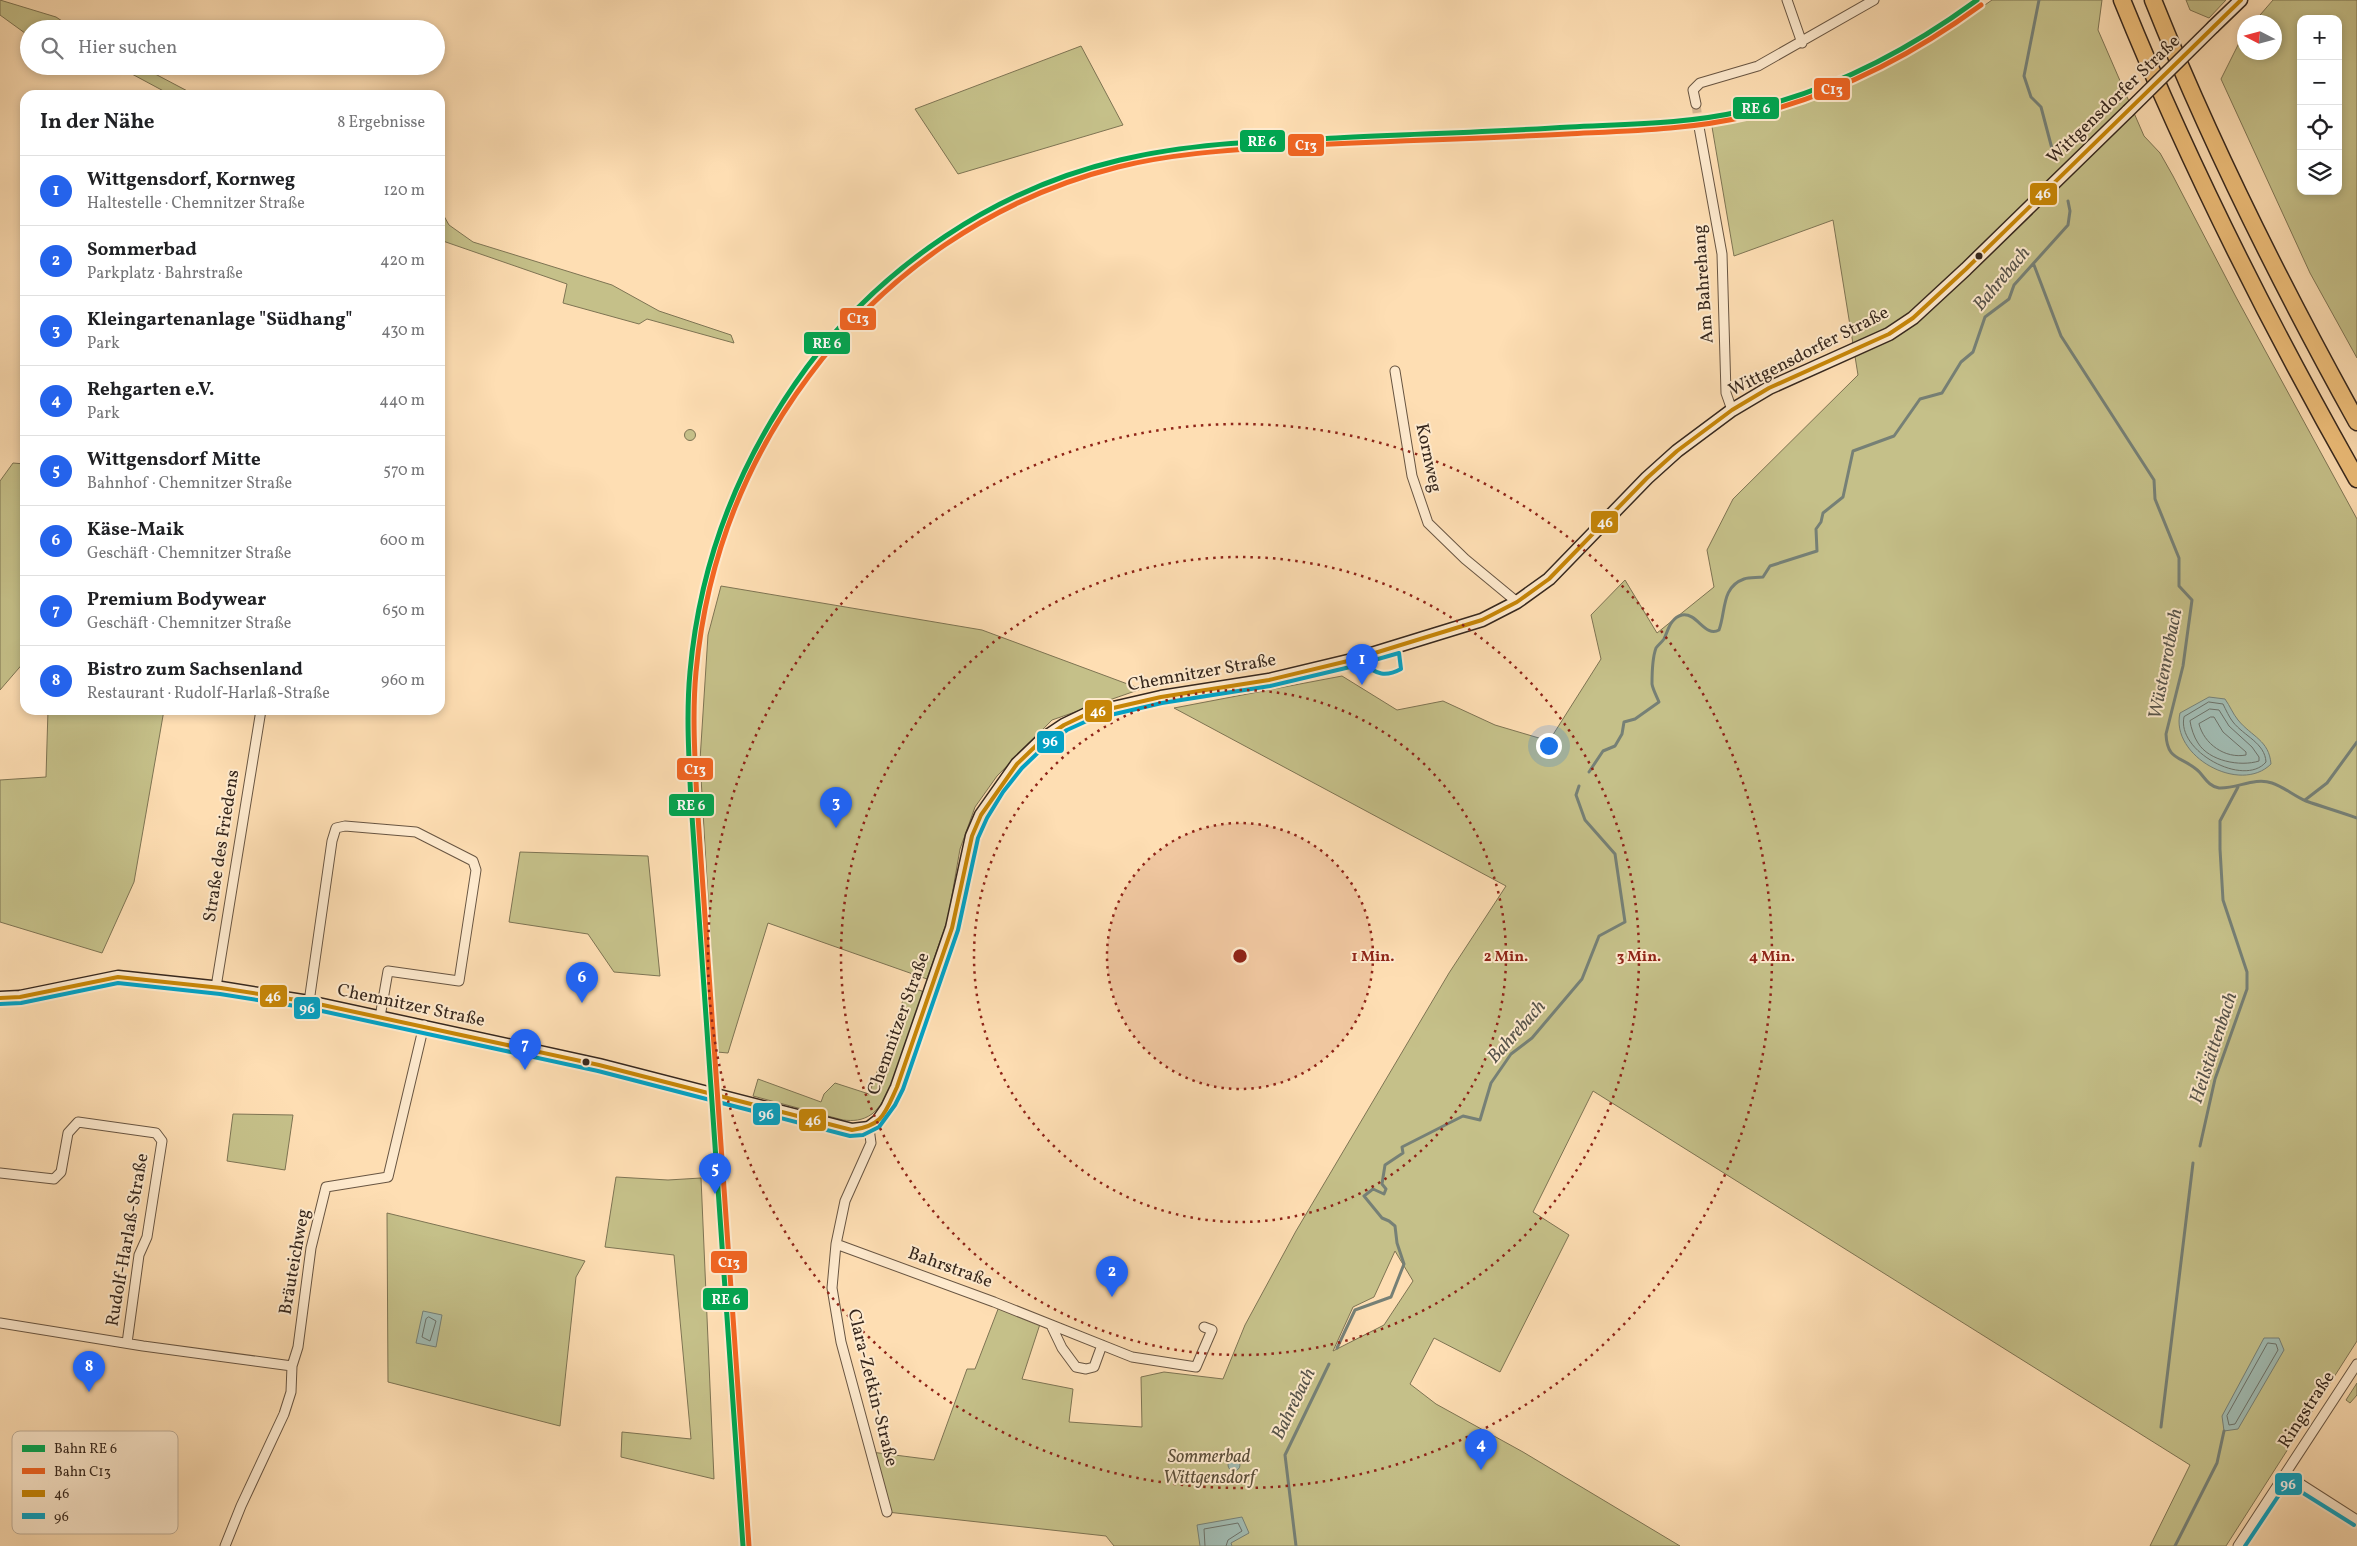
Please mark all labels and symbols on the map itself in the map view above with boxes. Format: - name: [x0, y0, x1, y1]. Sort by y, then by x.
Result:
- north arrow: [2237, 15, 2282, 60]
- street label: Wittgensdorfer Straße: [2042, 30, 2186, 170]
- line badge: C13: [1813, 77, 1851, 101]
- text: C13: [1821, 81, 1843, 100]
- line badge: RE 6: [1732, 96, 1780, 120]
- text: RE 6: [1741, 100, 1771, 119]
- line badge: RE 6: [1239, 129, 1286, 153]
- text: RE 6: [1247, 133, 1277, 152]
- line badge: C13: [1287, 133, 1325, 157]
- text: C13: [1295, 137, 1317, 156]
- line badge: 46: [2029, 182, 2058, 206]
- text: 46: [2035, 185, 2051, 204]
- street label: Am Bahrehang: [1687, 224, 1721, 344]
- water label: Bahrebach: [1967, 241, 2037, 317]
- unlabelled marker: [1974, 251, 1984, 261]
- street label: Wittgensdorfer Straße: [1725, 301, 1893, 403]
- line badge: C13: [839, 307, 877, 331]
- text: C13: [847, 310, 869, 329]
- line badge: RE 6: [803, 331, 851, 355]
- text: RE 6: [812, 335, 842, 354]
- street label: Kornweg: [1408, 421, 1448, 495]
- line badge: 46: [1590, 510, 1619, 534]
- text: 46: [1597, 514, 1613, 533]
- water label: Wüstenrotbach: [2143, 606, 2189, 722]
- pin: 1: [1346, 644, 1378, 685]
- street label: Chemnitzer Straße: [1126, 648, 1278, 698]
- line badge: 46: [1084, 699, 1113, 723]
- text: 46: [1090, 703, 1106, 722]
- line badge: 96: [1036, 730, 1065, 754]
- text: 96: [1042, 733, 1058, 752]
- your location: [1536, 733, 1562, 759]
- line badge: C13: [676, 757, 714, 781]
- text: C13: [684, 761, 706, 780]
- street label: Straße des Friedens: [198, 768, 246, 924]
- pin: 3: [820, 787, 852, 828]
- line badge: RE 6: [668, 793, 715, 817]
- text: RE 6: [676, 797, 706, 816]
- centre of rings: [1231, 947, 1249, 965]
- text: 1 Min.: [1352, 947, 1394, 968]
- text: 2 Min.: [1484, 947, 1528, 968]
- text: 3 Min.: [1617, 947, 1661, 968]
- text: 4 Min.: [1749, 947, 1795, 968]
- street label: Chemnitzer Straße: [862, 949, 936, 1099]
- pin: 6: [566, 962, 598, 1003]
- street label: Chemnitzer Straße: [335, 978, 487, 1034]
- line badge: 46: [259, 984, 288, 1008]
- text: 46: [265, 988, 281, 1007]
- water label: Heilstättenbach: [2184, 989, 2244, 1107]
- water label: Bahrebach: [1482, 995, 1552, 1069]
- line badge: 96: [293, 996, 321, 1020]
- text: 96: [299, 1000, 315, 1019]
- pin: 7: [509, 1029, 541, 1070]
- unlabelled marker: [581, 1057, 591, 1067]
- line badge: 96: [752, 1102, 781, 1126]
- text: 96: [758, 1106, 774, 1125]
- line badge: 46: [798, 1108, 827, 1132]
- text: 46: [805, 1112, 821, 1131]
- street label: Rudolf-Harlaß-Straße: [100, 1151, 156, 1329]
- pin: 5: [699, 1153, 731, 1194]
- street label: Bräuteichweg: [273, 1207, 317, 1317]
- street label: Bahrstraße: [904, 1241, 996, 1295]
- line badge: C13: [710, 1250, 748, 1274]
- text: C13: [718, 1254, 740, 1273]
- pin: 2: [1096, 1256, 1128, 1297]
- line badge: RE 6: [702, 1287, 749, 1311]
- text: RE 6: [711, 1291, 741, 1310]
- street label: Clara-Zetkin-Straße: [840, 1307, 904, 1469]
- pin: 8: [73, 1351, 105, 1392]
- water label: Bahrebach: [1265, 1364, 1323, 1444]
- street label: Ringstraße: [2273, 1367, 2341, 1453]
- pin: 4: [1465, 1429, 1497, 1470]
- legend: [12, 1431, 178, 1534]
- text: Bahn RE 6: [54, 1440, 117, 1459]
- park label: Sommerbad Wittgensdorf: [1163, 1445, 1259, 1491]
- text: Bahn C13: [54, 1463, 111, 1482]
- line badge: 96: [2274, 1472, 2303, 1496]
- text: 96: [2280, 1476, 2296, 1495]
- text: 46: [54, 1485, 69, 1504]
- text: 96: [54, 1508, 69, 1527]

